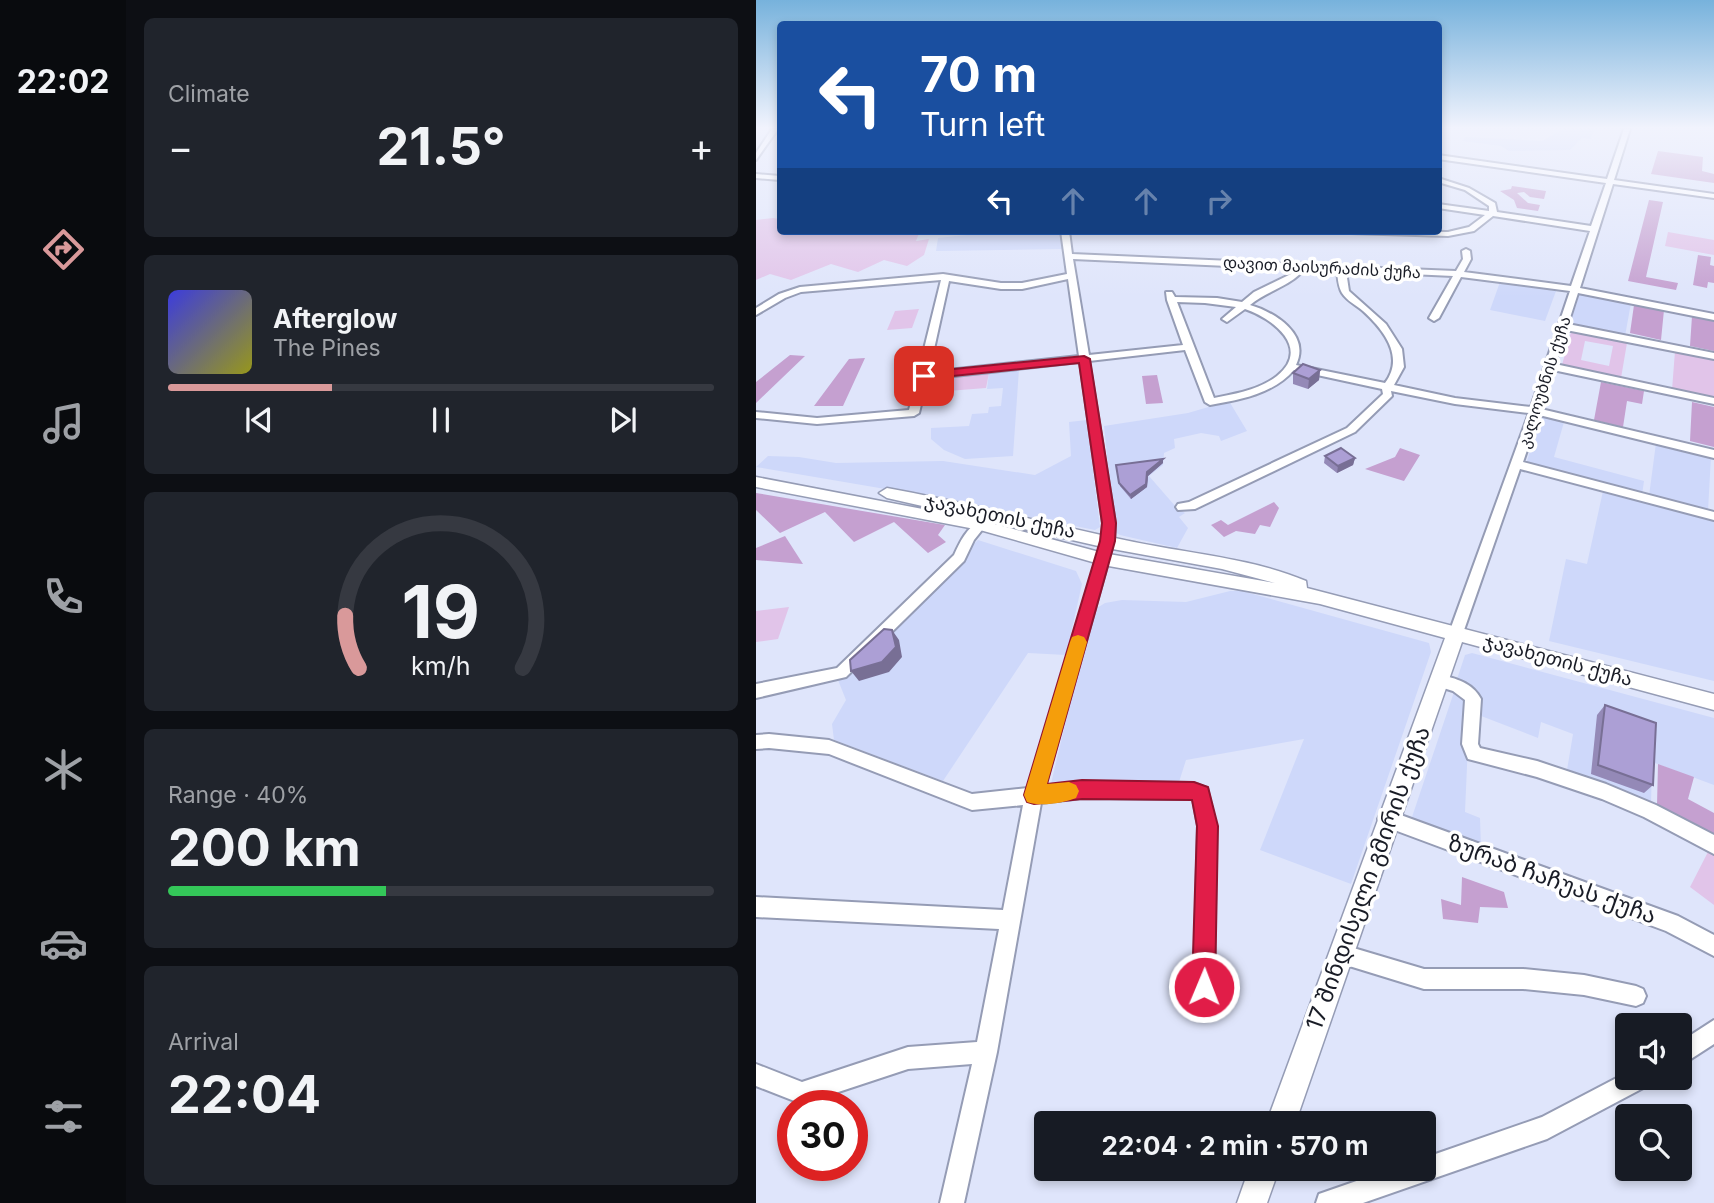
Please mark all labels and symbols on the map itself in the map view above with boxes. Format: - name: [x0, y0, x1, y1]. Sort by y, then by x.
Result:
- street label: დავით მაისურაძის ქუჩა: [1222, 252, 1421, 283]
- street label: კალოუბნის ქუჩა: [1513, 313, 1576, 451]
- pin: [894, 346, 954, 406]
- street label: ჯავახეთის ქუჩა: [923, 489, 1077, 543]
- street label: ჯავახეთის ქუჩა: [1481, 629, 1635, 691]
- street label: 17 შინდისელი გმირის ქუჩა: [1300, 722, 1436, 1034]
- street label: ზურაბ ჩაჩუას ქუჩა: [1444, 828, 1660, 930]
- position arrow: [1167, 950, 1241, 1024]
- speed limit sign: 30: [777, 1090, 868, 1181]

